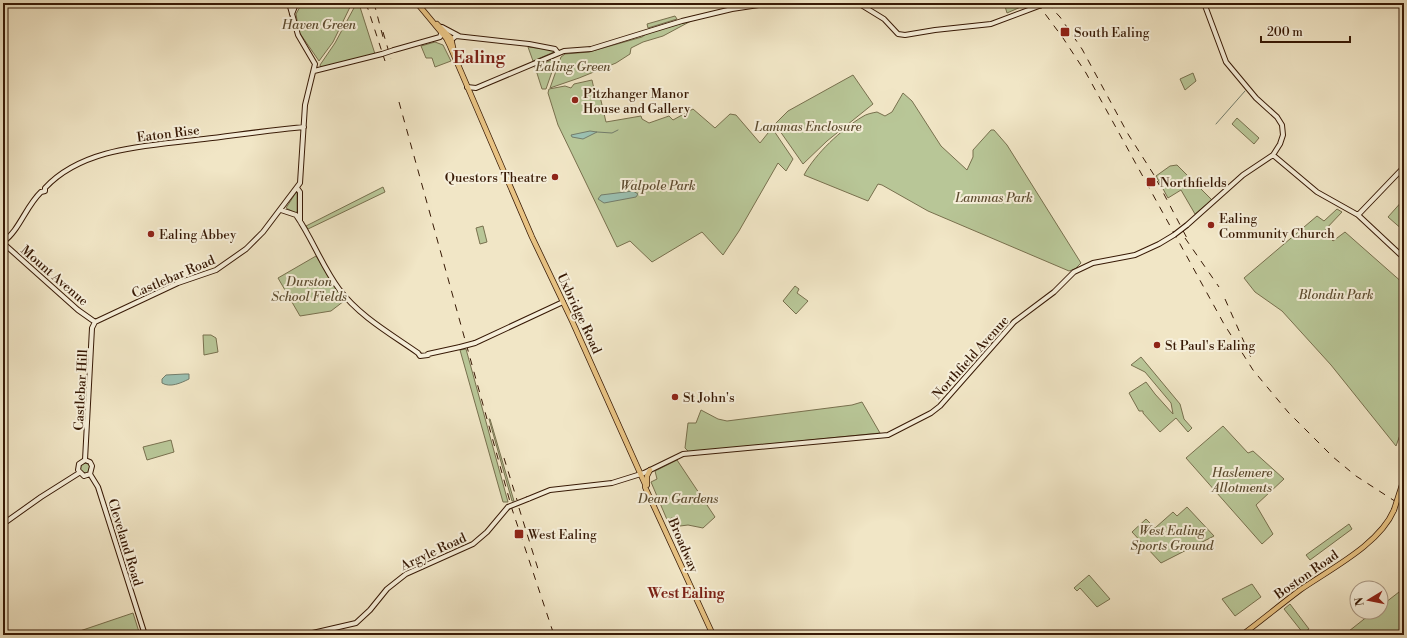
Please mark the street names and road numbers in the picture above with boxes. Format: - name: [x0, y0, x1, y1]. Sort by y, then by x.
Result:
- street label: Eaton Rise: [136, 122, 201, 146]
- street label: Mount Avenue: [17, 242, 92, 310]
- street label: Castlebar Road: [129, 252, 218, 302]
- street label: Uxbridge Road: [553, 271, 605, 357]
- street label: Northfield Avenue: [929, 312, 1013, 403]
- street label: Castlebar Hill: [71, 349, 91, 431]
- street label: Cleveland Road: [104, 497, 146, 588]
- street label: Broadway: [664, 515, 702, 576]
- street label: Argyle Road: [397, 529, 469, 575]
- street label: Boston Road: [1271, 547, 1342, 603]

